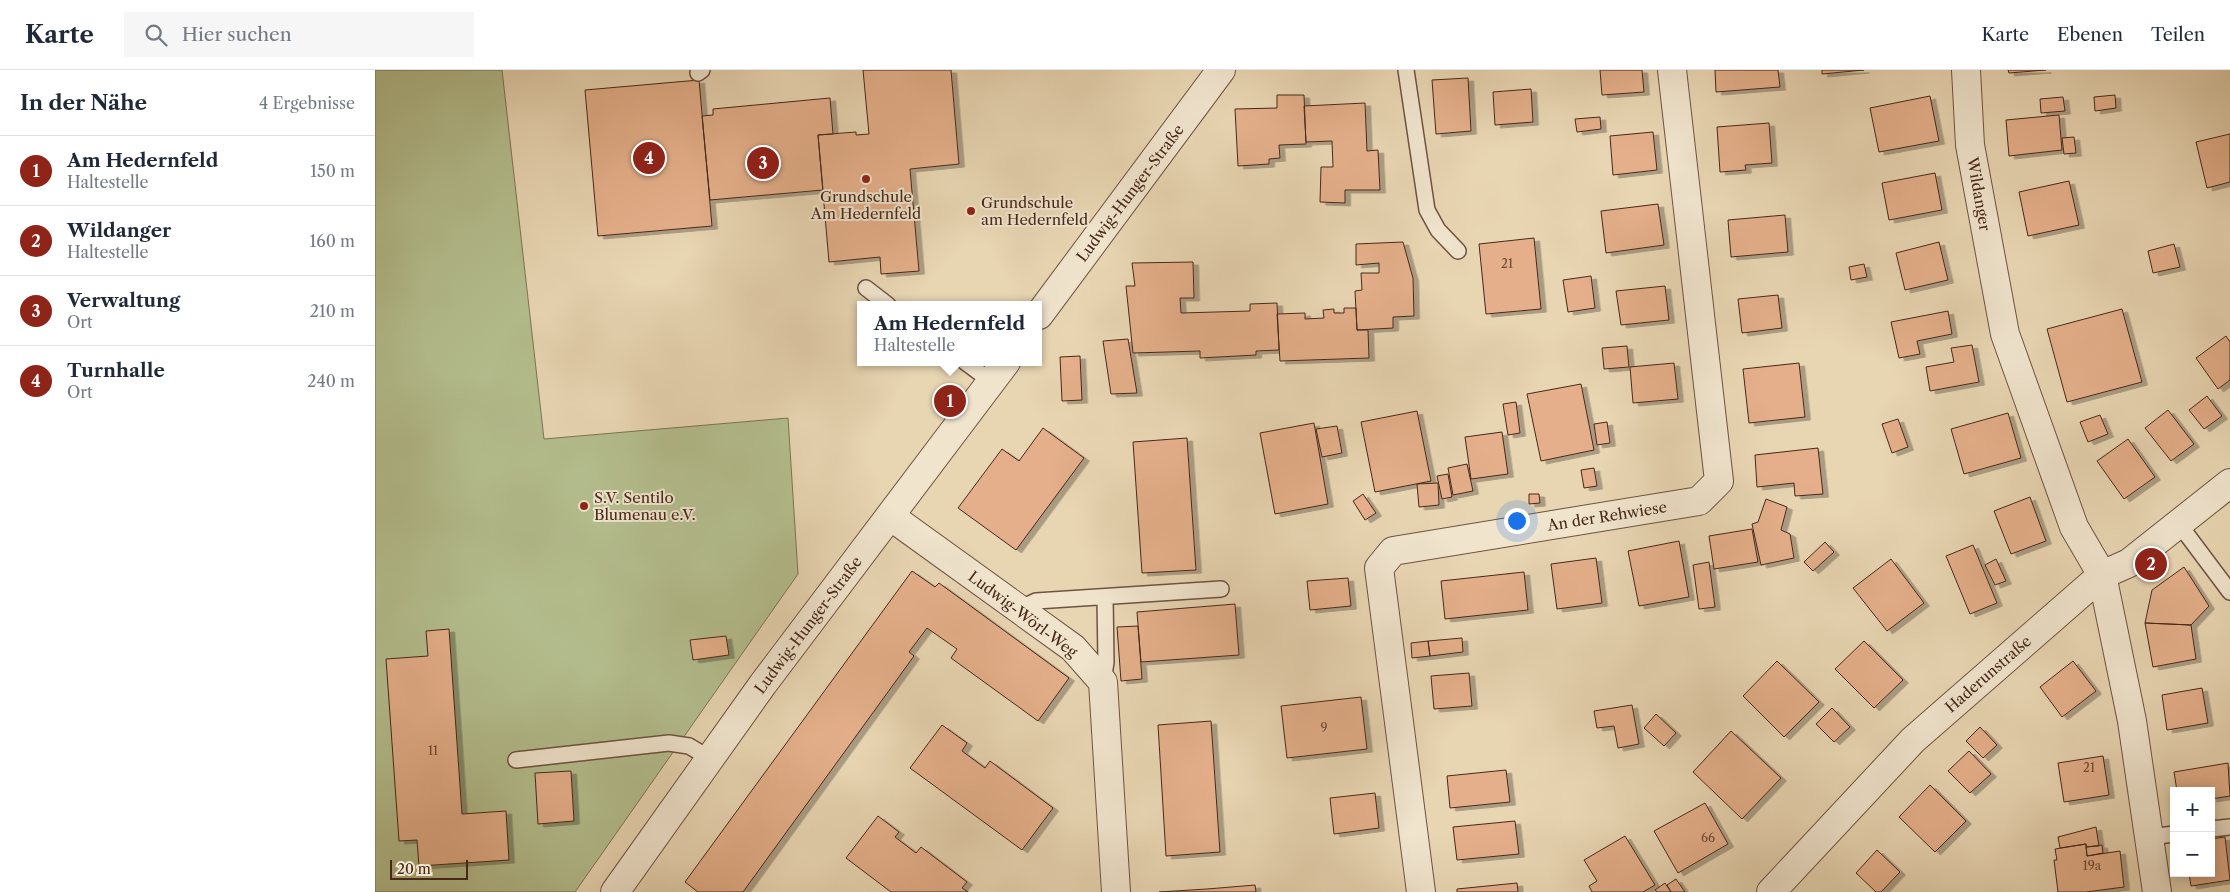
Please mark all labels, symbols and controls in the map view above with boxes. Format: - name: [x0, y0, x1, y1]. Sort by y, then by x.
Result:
- search box: [124, 12, 474, 57]
- text: Karte: [25, 20, 94, 49]
- icon: search: [142, 21, 170, 49]
- text: Hier suchen: [182, 23, 292, 46]
- text: Karte: [1981, 24, 2029, 46]
- text: Ebenen: [2057, 24, 2123, 46]
- text: Teilen: [2151, 24, 2205, 46]
- text: In der Nähe: [20, 90, 147, 115]
- text: 4 Ergebnisse: [259, 93, 355, 113]
- street label: Ludwig-Hunger-Straße: [1072, 121, 1188, 265]
- pin: 4: [633, 139, 665, 177]
- pin: 3: [747, 144, 779, 182]
- text: Am Hedernfeld: [67, 149, 218, 172]
- street label: Wildanger: [1963, 155, 1995, 233]
- text: 1: [32, 161, 40, 181]
- text: 150 m: [310, 161, 355, 181]
- text: Haltestelle: [67, 172, 148, 192]
- marker: Grundschule Am Hedernfeld: [860, 173, 872, 185]
- place label: Grundschule Am Hedernfeld: [810, 187, 921, 223]
- place label: Grundschule am Hedernfeld: [981, 193, 1088, 229]
- marker: Grundschule am Hedernfeld: [965, 205, 977, 217]
- text: Wildanger: [67, 219, 171, 242]
- text: 2: [31, 231, 41, 251]
- text: 160 m: [310, 231, 355, 251]
- text: Haltestelle: [67, 242, 148, 262]
- house number: 21: [1501, 256, 1513, 271]
- text: Verwaltung: [67, 289, 180, 312]
- text: 3: [31, 301, 41, 321]
- text: 210 m: [310, 301, 355, 321]
- popup: [857, 301, 1042, 366]
- text: Ort: [67, 312, 93, 332]
- text: Am Hedernfeld: [874, 312, 1025, 335]
- text: Haltestelle: [874, 335, 955, 355]
- text: Turnhalle: [67, 359, 165, 382]
- text: 4: [31, 371, 41, 391]
- text: 240 m: [307, 371, 355, 391]
- text: Ort: [67, 382, 93, 402]
- pin: 1: [934, 382, 966, 420]
- place label: S.V. Sentilo Blumenau e.V.: [594, 488, 696, 524]
- street label: An der Rehwiese: [1545, 497, 1668, 535]
- marker: S.V. Sentilo Blumenau e.V.: [578, 500, 590, 512]
- your location: [1504, 508, 1530, 534]
- pin: 2: [2135, 545, 2167, 583]
- street label: Ludwig-Hunger-Straße: [750, 553, 866, 697]
- street label: Ludwig-Wörl-Weg: [965, 567, 1081, 661]
- street label: Haderunstraße: [1941, 631, 2035, 717]
- house number: 9: [1320, 720, 1328, 735]
- house number: 11: [428, 743, 438, 758]
- house number: 21: [2083, 760, 2095, 775]
- map controls: [2170, 787, 2215, 877]
- button: +: [2170, 787, 2215, 832]
- house number: 66: [1701, 830, 1715, 845]
- button: −: [2170, 832, 2215, 877]
- scale bar: [390, 857, 467, 880]
- house number: 19a: [2083, 858, 2102, 873]
- text: 20 m: [397, 860, 431, 878]

